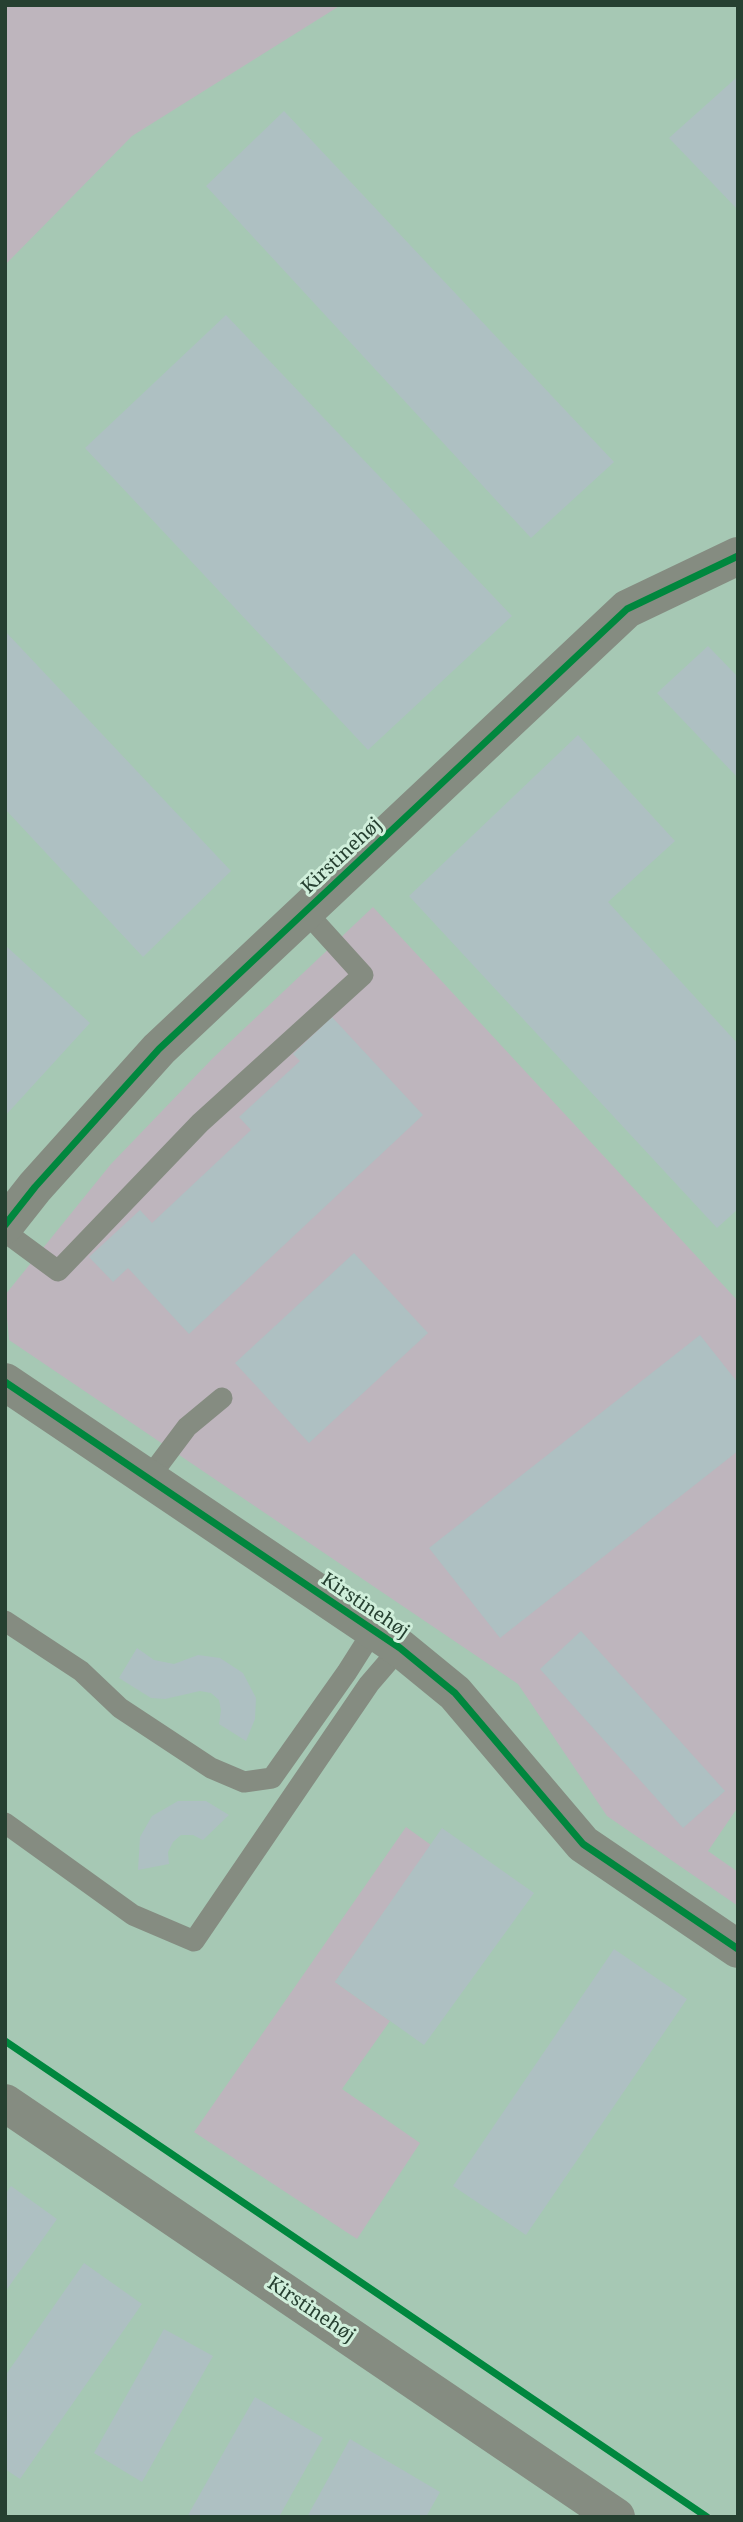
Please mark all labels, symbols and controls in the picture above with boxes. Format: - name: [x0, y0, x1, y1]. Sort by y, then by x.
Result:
- street label: Kirstinehøj: [297, 813, 387, 899]
- street label: Kirstinehøj: [317, 1568, 413, 1644]
- street label: Kirstinehøj: [263, 2272, 359, 2348]

